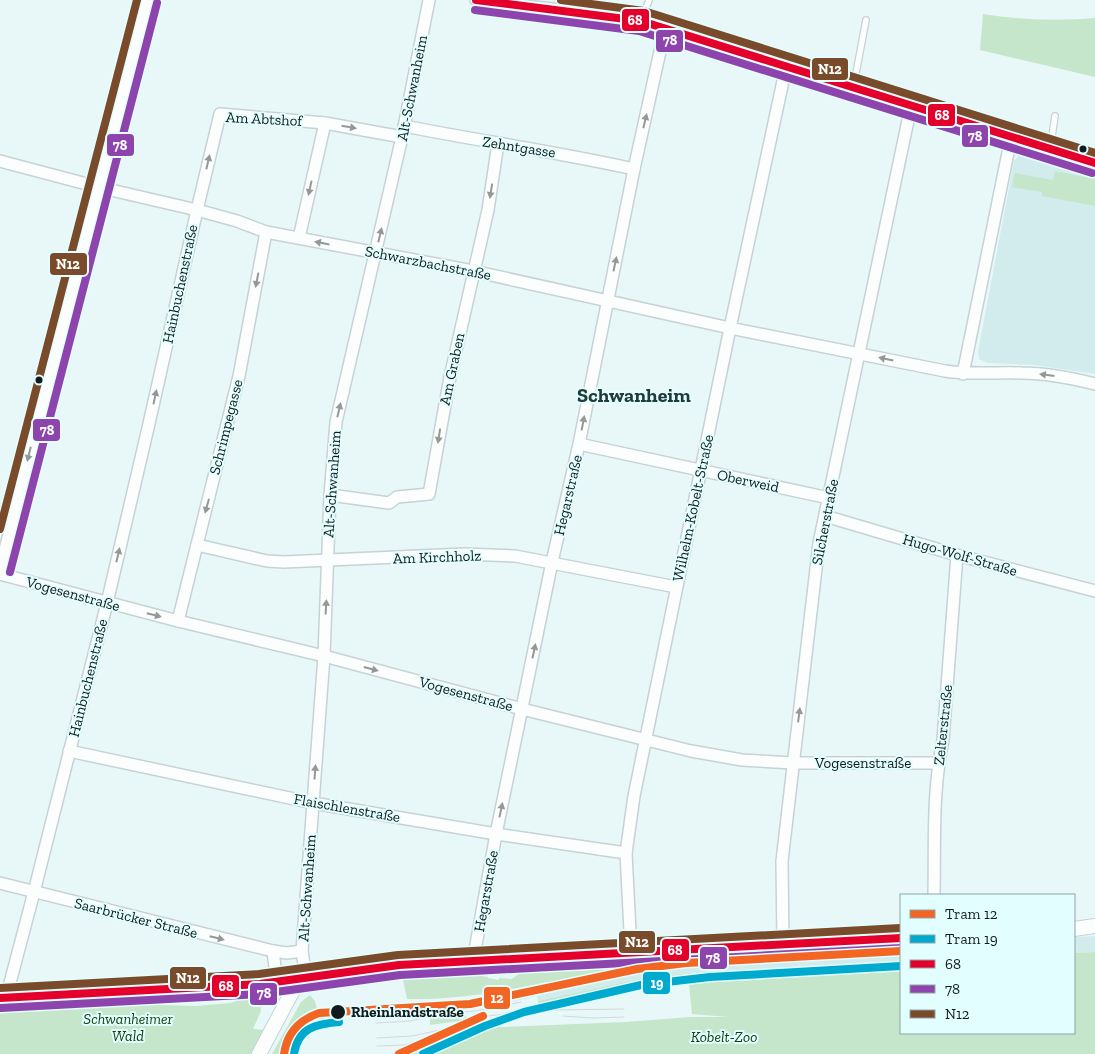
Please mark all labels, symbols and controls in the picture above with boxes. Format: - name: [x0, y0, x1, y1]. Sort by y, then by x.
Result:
- line badge: 68: [621, 8, 650, 32]
- text: 68: [627, 12, 643, 29]
- line badge: 78: [655, 29, 684, 53]
- text: 78: [663, 32, 678, 49]
- street label: Alt-Schwanheim: [393, 33, 431, 142]
- line badge: N12: [811, 57, 849, 81]
- text: N12: [818, 61, 842, 78]
- line badge: 68: [927, 103, 956, 127]
- text: 68: [934, 107, 950, 124]
- street label: Am Abtshof: [225, 108, 304, 130]
- one-way arrow: [641, 114, 649, 129]
- one-way arrow: [342, 124, 358, 132]
- line badge: 78: [961, 124, 989, 148]
- text: 78: [968, 128, 983, 145]
- street label: Zehntgasse: [481, 132, 557, 162]
- line badge: 78: [106, 133, 135, 157]
- text: 78: [113, 137, 128, 154]
- unlabelled marker: [1078, 144, 1088, 154]
- one-way arrow: [204, 155, 212, 170]
- one-way arrow: [306, 180, 314, 195]
- one-way arrow: [487, 184, 495, 200]
- street label: Hainbuchenstraße: [159, 223, 201, 345]
- one-way arrow: [376, 227, 384, 243]
- one-way arrow: [314, 238, 330, 246]
- street label: Schwarzbachstraße: [363, 242, 493, 284]
- line badge: N12: [49, 252, 88, 276]
- one-way arrow: [611, 255, 619, 271]
- text: N12: [56, 256, 80, 273]
- one-way arrow: [253, 272, 261, 287]
- street label: Am Graben: [436, 331, 469, 407]
- one-way arrow: [878, 354, 894, 362]
- one-way arrow: [1039, 371, 1055, 379]
- unlabelled marker: [34, 375, 44, 385]
- street label: Schrimpegasse: [205, 377, 247, 477]
- district label: Schwanheim: [577, 383, 691, 407]
- one-way arrow: [152, 389, 160, 405]
- one-way arrow: [335, 403, 343, 418]
- one-way arrow: [579, 416, 587, 431]
- line badge: 78: [32, 418, 61, 442]
- text: 78: [40, 422, 55, 439]
- one-way arrow: [435, 428, 443, 444]
- street label: Alt-Schwanheim: [319, 430, 345, 538]
- street label: Wilhelm-Kobelt-Straße: [669, 433, 717, 583]
- one-way arrow: [25, 446, 33, 461]
- street label: Hegarstraße: [550, 453, 586, 537]
- street label: Oberweid: [715, 466, 781, 497]
- street label: Silcherstraße: [808, 477, 842, 567]
- one-way arrow: [203, 499, 211, 514]
- street label: Hugo-Wolf-Straße: [901, 530, 1019, 580]
- street label: Am Kirchholz: [392, 546, 482, 568]
- one-way arrow: [114, 548, 122, 563]
- street label: Vogesenstraße: [23, 573, 122, 615]
- one-way arrow: [323, 599, 331, 615]
- one-way arrow: [147, 611, 162, 619]
- street label: Hainbuchenstraße: [65, 617, 111, 739]
- one-way arrow: [530, 643, 538, 658]
- one-way arrow: [364, 665, 379, 673]
- street label: Vogesenstraße: [416, 673, 515, 715]
- street label: Zelterstraße: [930, 684, 956, 766]
- one-way arrow: [795, 707, 803, 723]
- street label: Vogesenstraße: [814, 754, 911, 772]
- one-way arrow: [311, 764, 319, 780]
- street label: Flaischlenstraße: [292, 790, 402, 826]
- one-way arrow: [497, 802, 505, 817]
- street label: Alt-Schwanheim: [294, 834, 320, 942]
- street label: Hegarstraße: [470, 849, 502, 933]
- street label: Saarbrücker Straße: [72, 894, 200, 942]
- legend: [900, 894, 1075, 1034]
- text: Tram 12: [945, 905, 998, 923]
- line badge: N12: [618, 930, 656, 954]
- text: Tram 19: [945, 930, 998, 948]
- one-way arrow: [209, 934, 224, 942]
- text: N12: [625, 934, 649, 951]
- line badge: 68: [661, 938, 690, 962]
- text: 68: [667, 942, 683, 959]
- line badge: 78: [699, 946, 728, 970]
- text: 78: [706, 950, 721, 967]
- text: 68: [945, 955, 961, 973]
- line badge: N12: [169, 966, 207, 990]
- text: N12: [176, 970, 200, 987]
- line badge: 19: [642, 971, 671, 995]
- line badge: 68: [211, 974, 240, 998]
- text: 19: [650, 975, 664, 992]
- text: 68: [218, 978, 234, 995]
- text: 78: [945, 980, 960, 998]
- line badge: 78: [249, 982, 278, 1006]
- text: 78: [257, 985, 272, 1002]
- line badge: 12: [483, 986, 511, 1010]
- text: 12: [490, 990, 504, 1007]
- marker: Rheinlandstraße: [329, 1003, 347, 1021]
- place label: Rheinlandstraße: [351, 1003, 464, 1021]
- text: N12: [945, 1005, 970, 1023]
- park label: Schwanheimer Wald: [83, 1010, 174, 1045]
- park label: Kobelt-Zoo: [691, 1028, 757, 1046]

